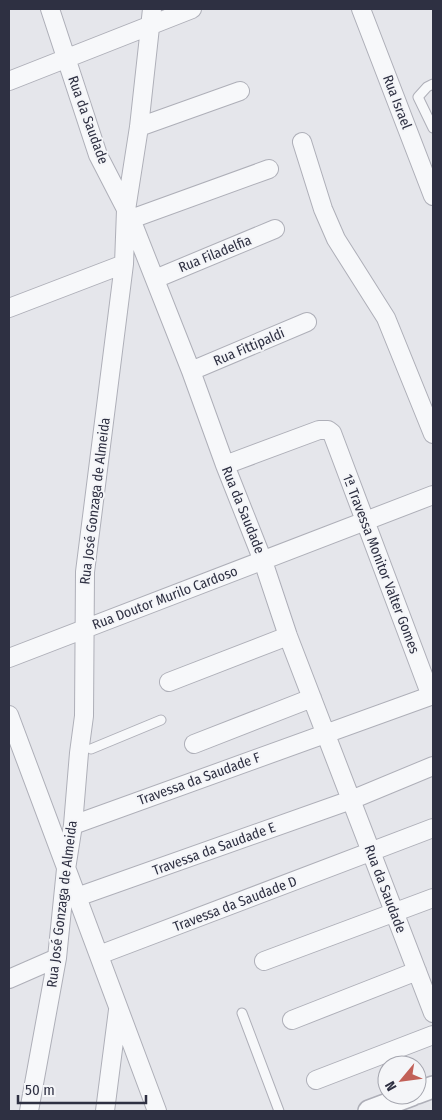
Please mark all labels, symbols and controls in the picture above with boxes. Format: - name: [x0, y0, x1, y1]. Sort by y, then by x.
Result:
- street label: Rua Israel: [379, 72, 415, 132]
- street label: Rua da Saudade: [64, 74, 112, 167]
- street label: Rua Filadelfia: [176, 232, 254, 276]
- street label: Rua Fittipaldi: [211, 324, 287, 370]
- street label: Rua José Gonzaga de Almeida: [76, 416, 114, 585]
- street label: Rua da Saudade: [218, 464, 268, 556]
- street label: 1ª Travessa Monitor Valter Gomes: [339, 472, 423, 656]
- street label: Rua Doutor Murilo Cardoso: [90, 562, 240, 634]
- street label: Travessa da Saudade F: [135, 749, 263, 809]
- street label: Rua José Gonzaga de Almeida: [43, 819, 81, 988]
- street label: Travessa da Saudade E: [150, 819, 278, 879]
- street label: Rua da Saudade: [360, 843, 410, 935]
- street label: Travessa da Saudade D: [171, 873, 299, 935]
- north arrow: [377, 1055, 427, 1105]
- scale bar: [18, 1072, 145, 1104]
- text: N: [382, 1078, 401, 1094]
- text: 50 m: [25, 1081, 55, 1099]

